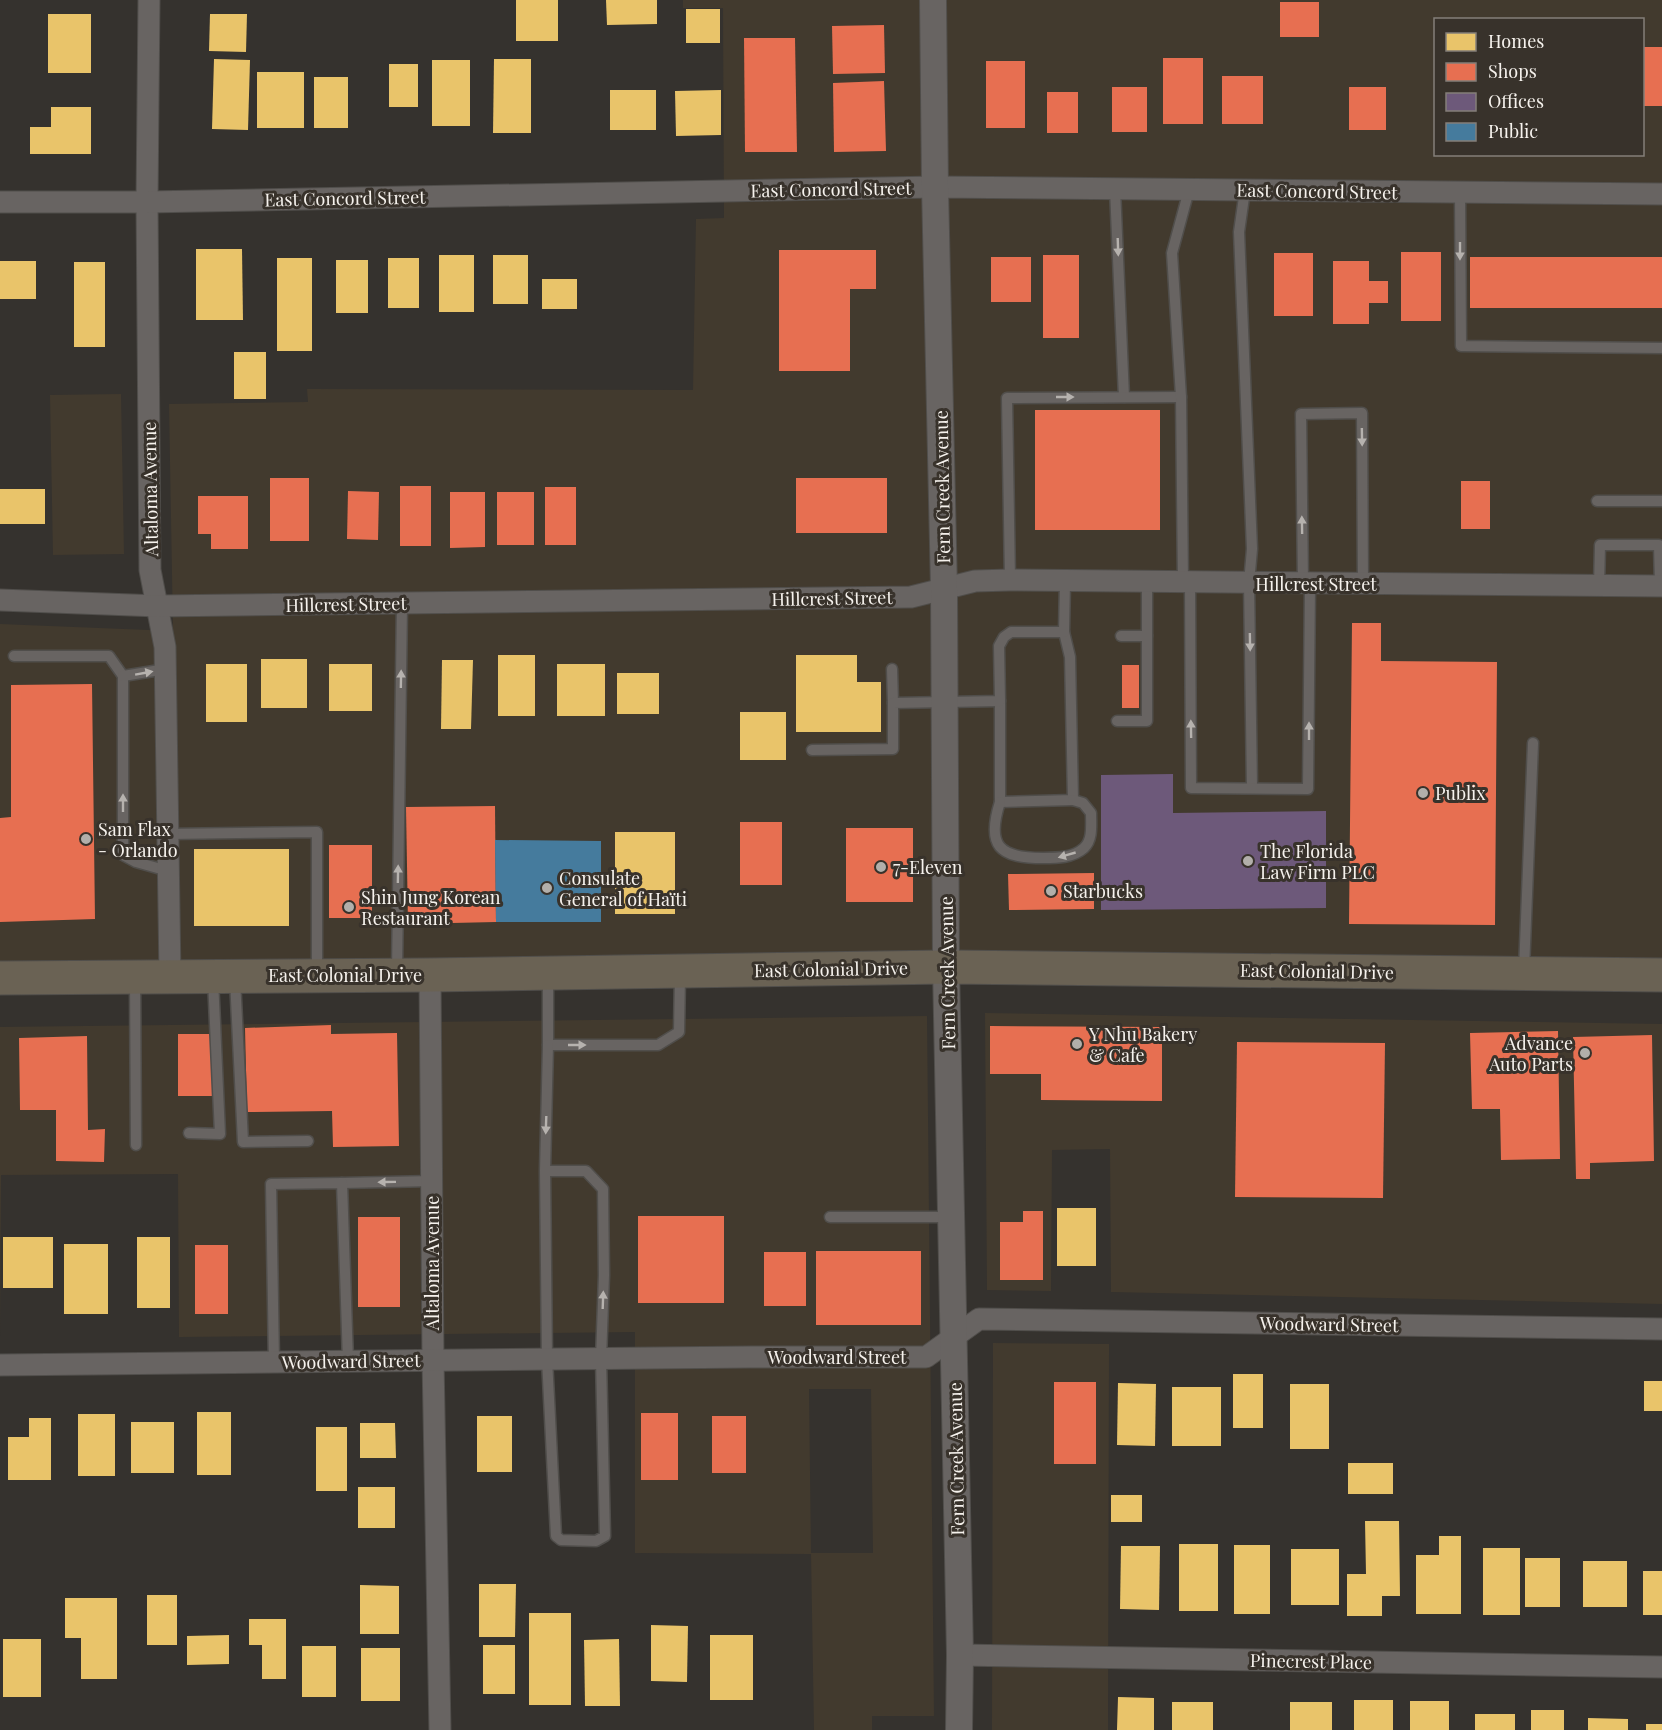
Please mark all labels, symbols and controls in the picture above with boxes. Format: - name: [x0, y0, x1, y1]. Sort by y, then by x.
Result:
- legend: [1434, 18, 1644, 156]
- text: Homes: [1488, 29, 1544, 53]
- text: Shops: [1488, 59, 1537, 83]
- text: Offices: [1488, 89, 1544, 113]
- text: Public: [1488, 119, 1538, 143]
- street label: East Concord Street: [750, 176, 912, 202]
- street label: East Concord Street: [1236, 178, 1398, 204]
- street label: East Concord Street: [264, 185, 426, 211]
- one-way arrow: [1113, 238, 1122, 257]
- one-way arrow: [1455, 241, 1465, 260]
- one-way arrow: [1056, 392, 1075, 402]
- street label: Fern Creek Avenue: [929, 410, 955, 564]
- street label: Altaloma Avenue: [137, 421, 163, 558]
- one-way arrow: [1357, 427, 1367, 446]
- one-way arrow: [1298, 516, 1307, 535]
- street label: Hillcrest Street: [1255, 572, 1377, 596]
- street label: Hillcrest Street: [771, 585, 894, 611]
- street label: Hillcrest Street: [285, 591, 408, 617]
- one-way arrow: [1245, 632, 1255, 651]
- one-way arrow: [135, 668, 154, 677]
- one-way arrow: [397, 670, 406, 689]
- one-way arrow: [1186, 720, 1196, 739]
- one-way arrow: [1304, 721, 1314, 740]
- place label: Publix: [1435, 781, 1486, 805]
- marker: Publix: [1416, 786, 1430, 800]
- one-way arrow: [118, 793, 128, 812]
- place label: Sam Flax - Orlando: [98, 817, 178, 862]
- marker: Sam Flax - Orlando: [79, 832, 93, 846]
- place label: The Florida Law Firm PLC: [1260, 839, 1375, 884]
- one-way arrow: [1057, 851, 1075, 860]
- marker: The Florida Law Firm PLC: [1241, 854, 1255, 868]
- place label: 7-Eleven: [893, 855, 963, 879]
- marker: 7-Eleven: [874, 860, 888, 874]
- one-way arrow: [394, 865, 403, 884]
- place label: Consulate General of Haïti: [559, 866, 687, 911]
- place label: Starbucks: [1063, 879, 1143, 903]
- marker: Consulate General of Haïti: [540, 881, 554, 895]
- marker: Starbucks: [1044, 884, 1058, 898]
- place label: Shin Jung Korean Restaurant: [361, 885, 501, 930]
- street label: Fern Creek Avenue: [934, 896, 960, 1050]
- marker: Shin Jung Korean Restaurant: [342, 900, 356, 914]
- street label: East Colonial Drive: [754, 956, 908, 982]
- street label: East Colonial Drive: [1240, 958, 1394, 984]
- street label: East Colonial Drive: [268, 963, 422, 987]
- place label: Y Nhu Bakery & Cafe: [1088, 1022, 1197, 1067]
- place label: Advance Auto Parts: [1488, 1031, 1573, 1076]
- marker: Y Nhu Bakery & Cafe: [1070, 1037, 1084, 1051]
- one-way arrow: [567, 1040, 586, 1050]
- marker: Advance Auto Parts: [1578, 1046, 1592, 1060]
- one-way arrow: [541, 1115, 551, 1134]
- one-way arrow: [377, 1177, 396, 1187]
- street label: Altaloma Avenue: [420, 1196, 444, 1331]
- one-way arrow: [599, 1291, 608, 1310]
- street label: Woodward Street: [1258, 1311, 1399, 1337]
- street label: Woodward Street: [767, 1345, 907, 1369]
- street label: Woodward Street: [280, 1348, 421, 1374]
- street label: Fern Creek Avenue: [943, 1382, 969, 1536]
- street label: Pinecrest Place: [1250, 1648, 1372, 1674]

